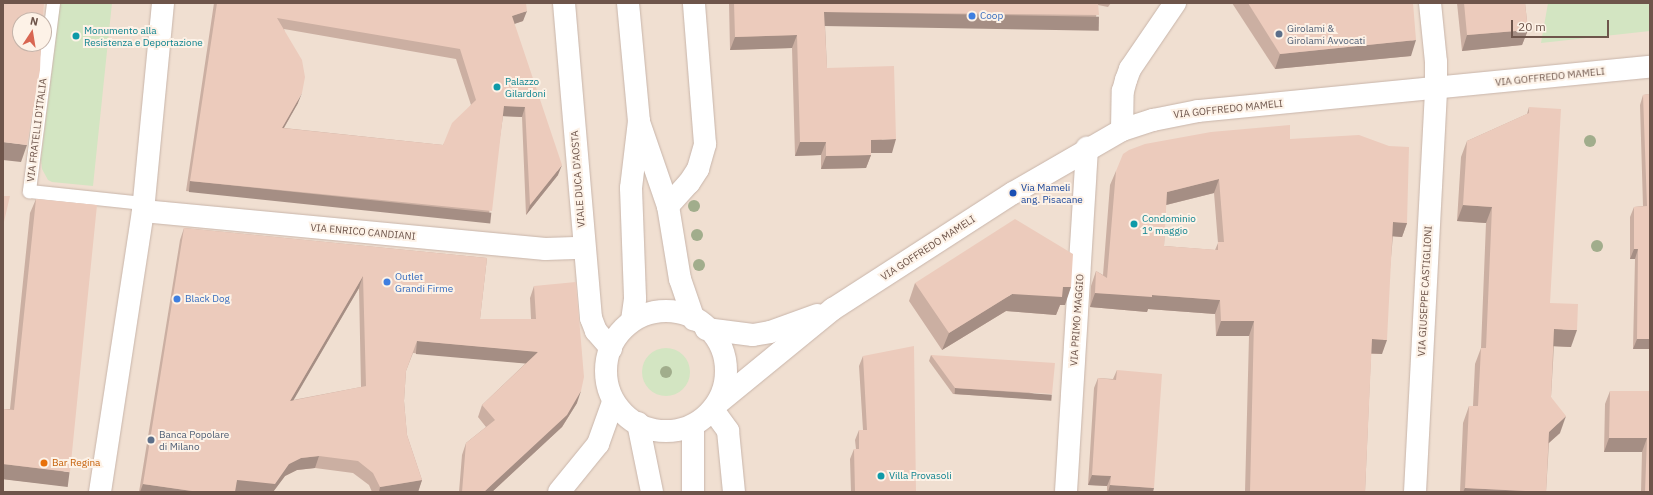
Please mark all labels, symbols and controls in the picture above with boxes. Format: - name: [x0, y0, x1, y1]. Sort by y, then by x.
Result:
- place label: Coop: [980, 10, 1003, 22]
- marker: Coop: [967, 11, 977, 21]
- north arrow: [12, 12, 52, 52]
- scale bar: [1513, 12, 1611, 38]
- text: N: [29, 14, 40, 29]
- text: 20 m: [1518, 19, 1546, 34]
- place label: Girolami & Girolami Avvocati: [1287, 22, 1365, 46]
- place label: Monumento alla Resistenza e Deportazione: [84, 24, 203, 48]
- marker: Girolami & Girolami Avvocati: [1274, 29, 1284, 39]
- marker: Monumento alla Resistenza e Deportazione: [71, 31, 81, 41]
- street label: VIA GOFFREDO MAMELI: [1495, 65, 1605, 89]
- place label: Palazzo Gilardoni: [505, 75, 546, 98]
- street label: VIA FRATELLI D'ITALIA: [25, 77, 49, 183]
- marker: Palazzo Gilardoni: [492, 82, 502, 92]
- street label: VIA GOFFREDO MAMELI: [1173, 97, 1283, 121]
- street label: VIALE DUCA D'AOSTA: [569, 130, 587, 228]
- place label: Via Mameli ang. Pisacane: [1021, 181, 1083, 204]
- marker: Via Mameli ang. Pisacane: [1008, 188, 1018, 198]
- place label: Condominio 1° maggio: [1142, 212, 1196, 236]
- street label: VIA GOFFREDO MAMELI: [879, 213, 977, 283]
- marker: Condominio 1° maggio: [1129, 219, 1139, 229]
- street label: VIA ENRICO CANDIANI: [310, 221, 416, 243]
- street label: VIA GIUSEPPE CASTIGLIONI: [1416, 225, 1434, 357]
- place label: Outlet Grandi Firme: [395, 270, 453, 294]
- street label: VIA PRIMO MAGGIO: [1068, 274, 1086, 366]
- marker: Outlet Grandi Firme: [382, 277, 392, 287]
- place label: Black Dog: [185, 293, 230, 305]
- marker: Black Dog: [172, 294, 182, 304]
- place label: Banca Popolare di Milano: [159, 428, 229, 452]
- marker: Banca Popolare di Milano: [146, 435, 156, 445]
- place label: Bar Regina: [52, 457, 100, 469]
- marker: Bar Regina: [39, 458, 49, 468]
- place label: Villa Provasoli: [889, 470, 952, 482]
- marker: Villa Provasoli: [876, 471, 886, 481]

